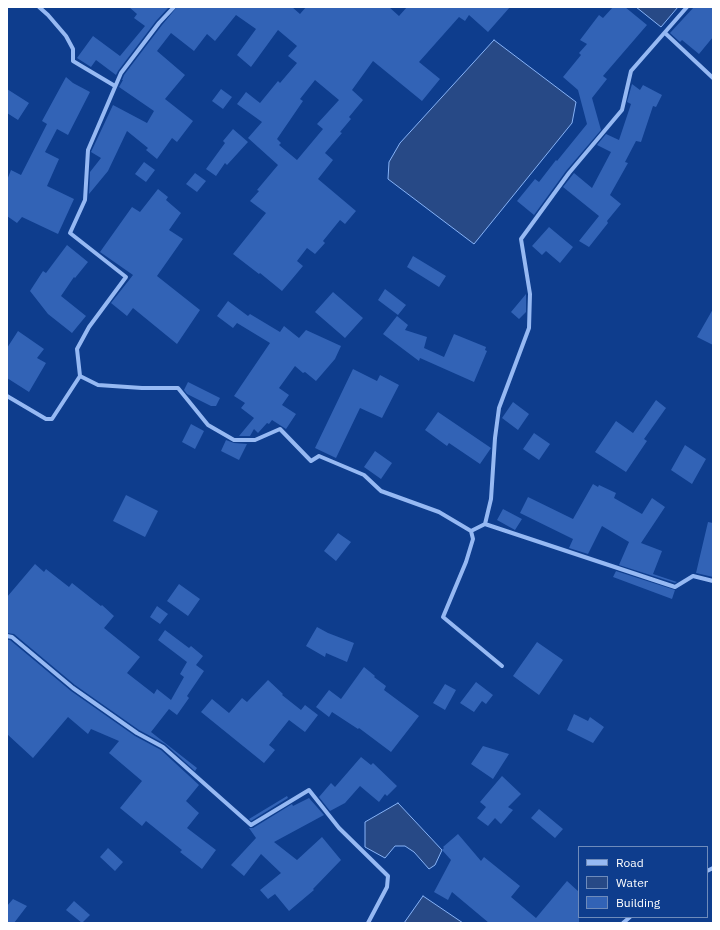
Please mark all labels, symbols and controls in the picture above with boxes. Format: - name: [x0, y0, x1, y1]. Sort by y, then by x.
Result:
- legend: [578, 846, 708, 918]
- text: Road: [616, 855, 644, 870]
- text: Water: [616, 875, 648, 890]
- text: Building: [616, 895, 660, 910]

